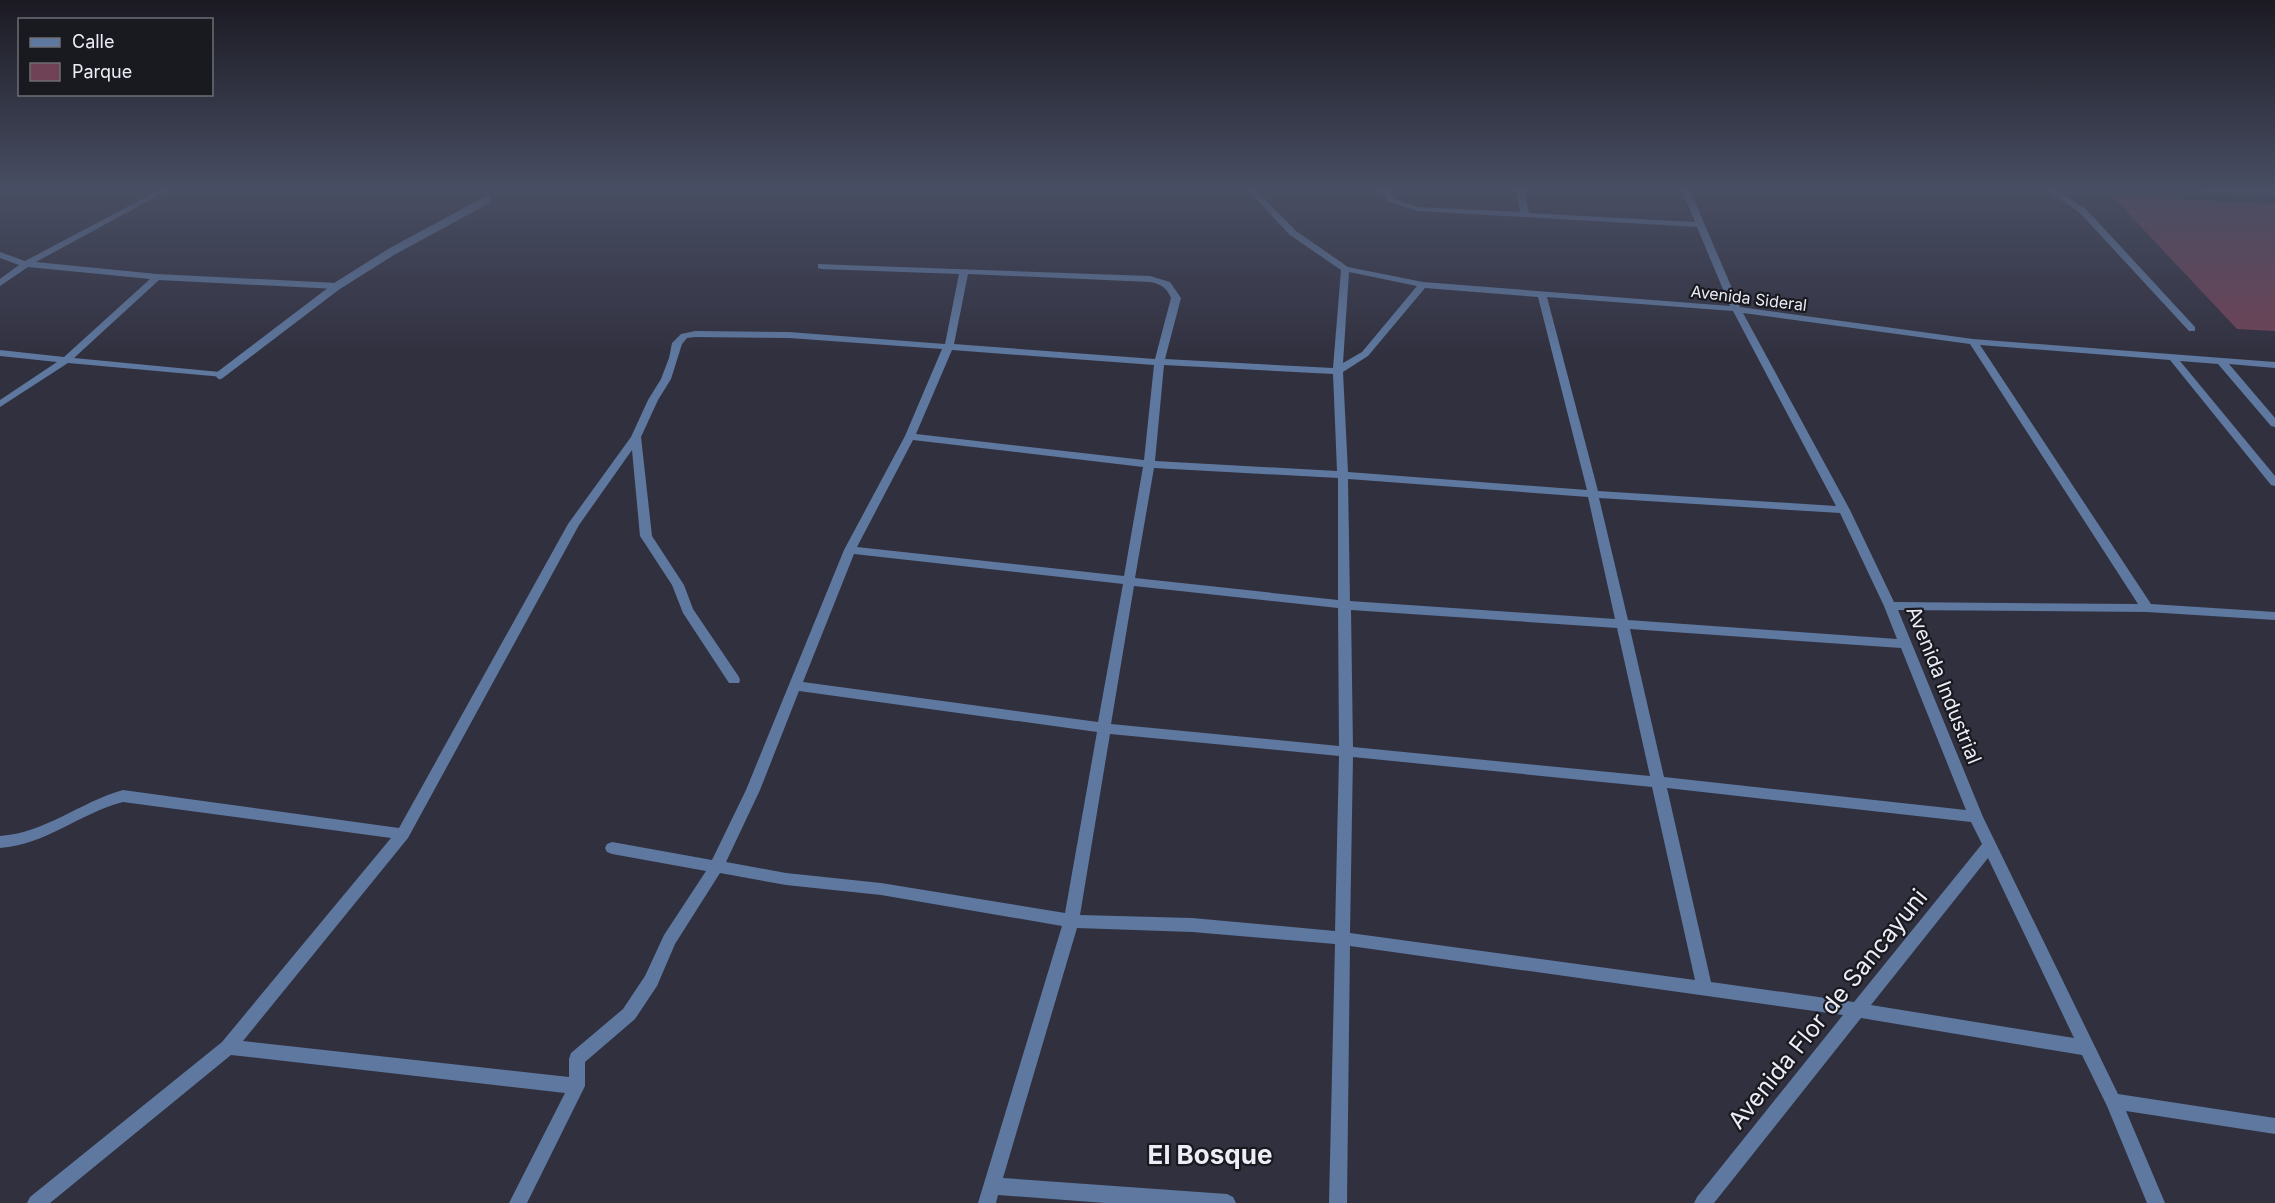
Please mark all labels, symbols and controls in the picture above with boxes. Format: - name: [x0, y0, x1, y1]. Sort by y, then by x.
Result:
- legend: [18, 18, 213, 96]
- text: Calle: [72, 31, 114, 52]
- text: Parque: [72, 61, 132, 82]
- street label: Avenida Sideral: [1690, 281, 1808, 315]
- street label: Avenida Industrial: [1901, 603, 1987, 767]
- street label: Avenida Flor de Sancayuni: [1722, 883, 1933, 1134]
- district label: El Bosque: [1148, 1139, 1272, 1170]

